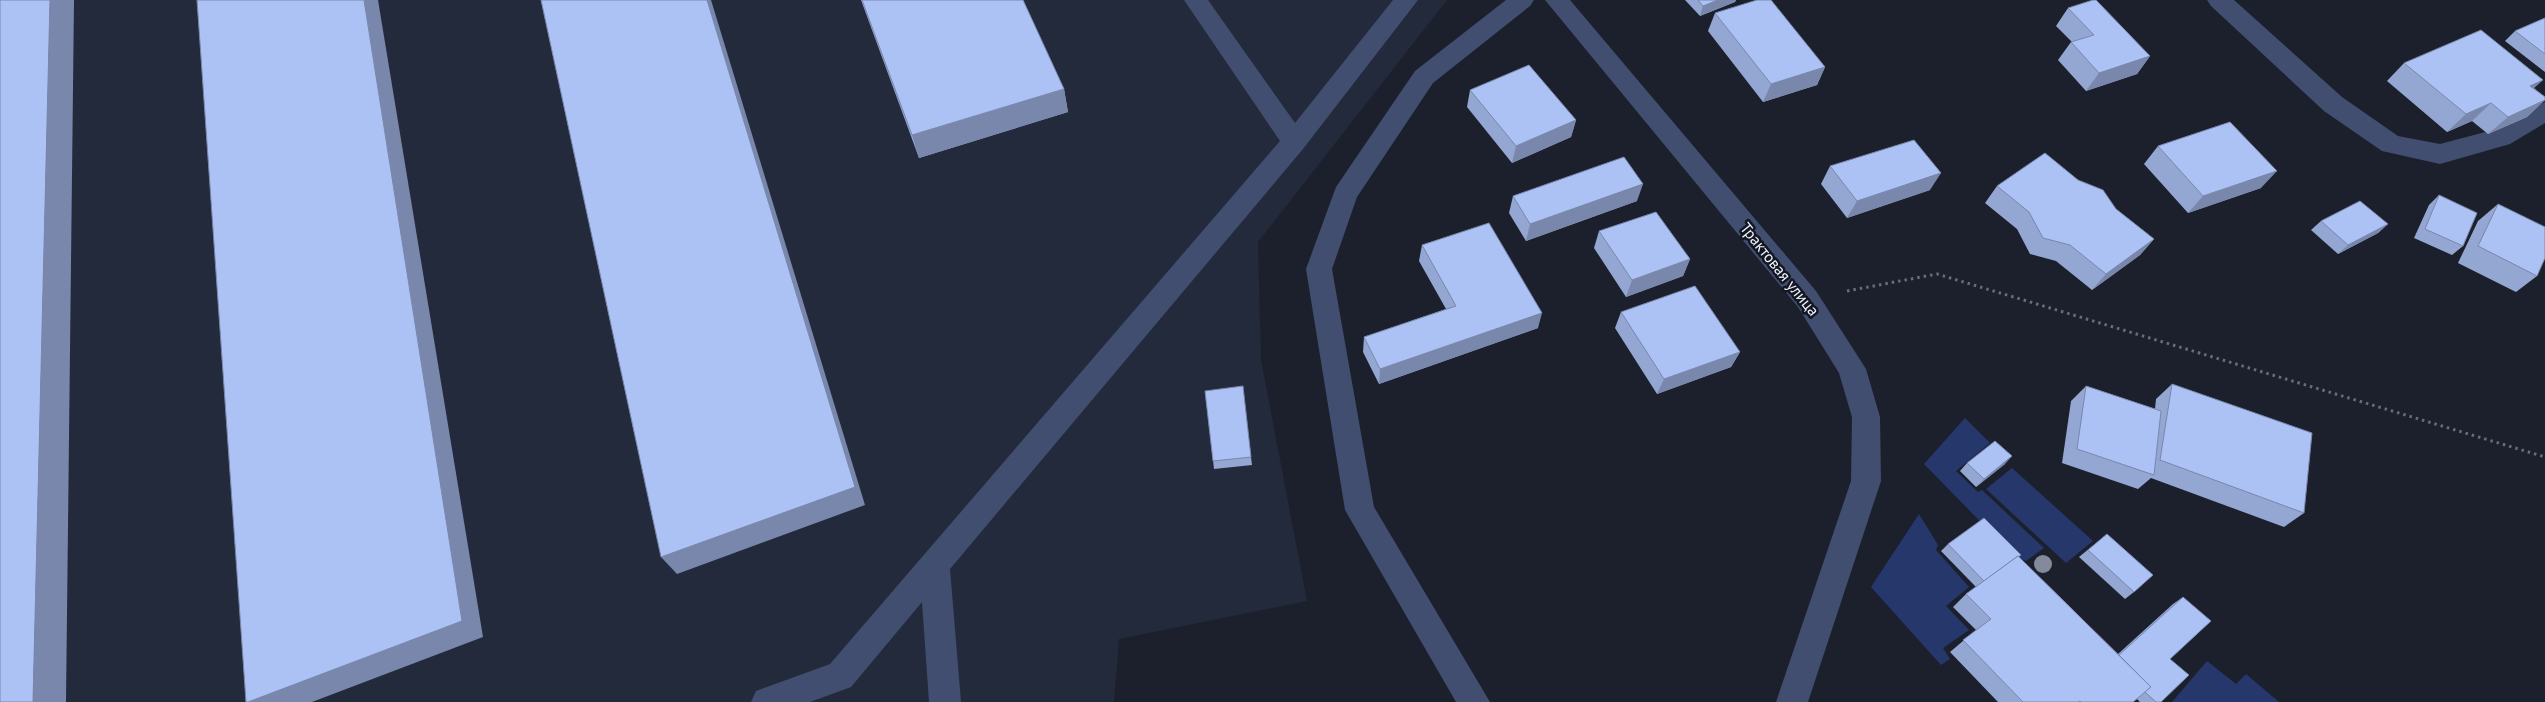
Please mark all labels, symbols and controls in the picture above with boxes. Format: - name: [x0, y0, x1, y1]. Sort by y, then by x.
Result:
- street label: Трактовая улица: [1736, 218, 1824, 320]

